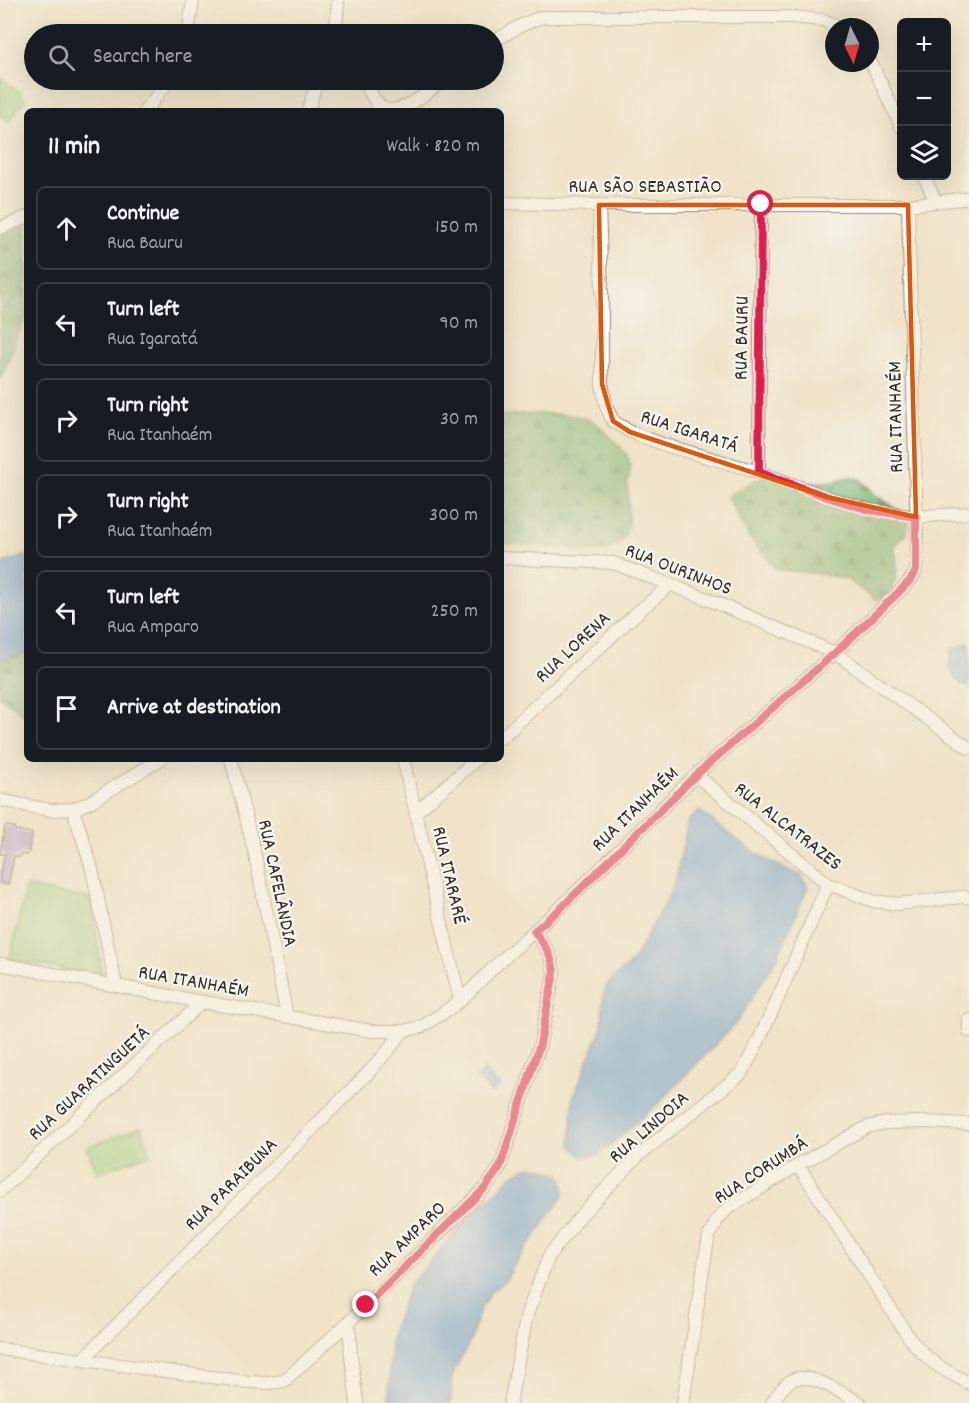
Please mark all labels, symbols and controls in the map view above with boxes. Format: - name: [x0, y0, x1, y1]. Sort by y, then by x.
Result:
- north arrow: [825, 18, 879, 72]
- map controls: [897, 18, 951, 180]
- button: +: [897, 18, 951, 72]
- search box: [24, 24, 504, 90]
- icon: search: [45, 41, 78, 74]
- text: Search here: [93, 42, 192, 73]
- button: −: [897, 72, 951, 126]
- button: layers: [897, 126, 951, 180]
- text: 11 min: [48, 129, 100, 166]
- text: Walk · 820 m: [386, 133, 480, 161]
- street label: RUA SÃO SEBASTIÃO: [568, 174, 722, 202]
- route start: [747, 190, 773, 216]
- text: Continue: [107, 199, 179, 230]
- icon: ahead: [50, 212, 83, 245]
- text: 150 m: [435, 214, 478, 242]
- text: Rua Bauru: [107, 230, 183, 258]
- text: Turn left: [107, 295, 179, 326]
- street label: RUA BAURU: [728, 296, 758, 380]
- icon: left: [50, 308, 83, 341]
- text: 90 m: [440, 310, 478, 338]
- text: Rua Igaratá: [107, 326, 198, 354]
- street label: RUA ITANHAÉM: [882, 361, 912, 473]
- text: Turn right: [107, 391, 189, 422]
- icon: right: [50, 404, 83, 437]
- street label: RUA IGARATÁ: [637, 404, 741, 462]
- text: 30 m: [440, 406, 478, 434]
- text: Rua Itanhaém: [107, 422, 212, 450]
- text: Turn right: [107, 487, 189, 518]
- icon: right: [50, 500, 83, 533]
- text: 300 m: [429, 502, 478, 530]
- text: Rua Itanhaém: [107, 518, 212, 546]
- street label: RUA OURINHOS: [620, 538, 735, 604]
- text: Turn left: [107, 583, 179, 614]
- icon: left: [50, 596, 83, 629]
- text: 250 m: [431, 598, 478, 626]
- street label: RUA LORENA: [530, 606, 618, 691]
- text: Rua Amparo: [107, 614, 199, 642]
- icon: arrive: [50, 692, 83, 725]
- text: Arrive at destination: [107, 693, 281, 724]
- street label: RUA ITANHAÉM: [586, 761, 686, 859]
- street label: RUA ALCATRAZES: [727, 776, 847, 878]
- street label: RUA CAFELÂNDIA: [249, 817, 303, 950]
- street label: RUA ITARARÉ: [423, 824, 473, 927]
- street label: RUA ITANHAÉM: [136, 959, 251, 1006]
- street label: RUA GUARATINGUETÁ: [23, 1020, 157, 1148]
- street label: RUA LINDOIA: [604, 1085, 696, 1171]
- street label: RUA CORUMBÁ: [709, 1131, 814, 1212]
- street label: RUA PARAIBUNA: [179, 1132, 285, 1238]
- street label: RUA AMPARO: [363, 1196, 453, 1285]
- route end: [352, 1291, 378, 1317]

